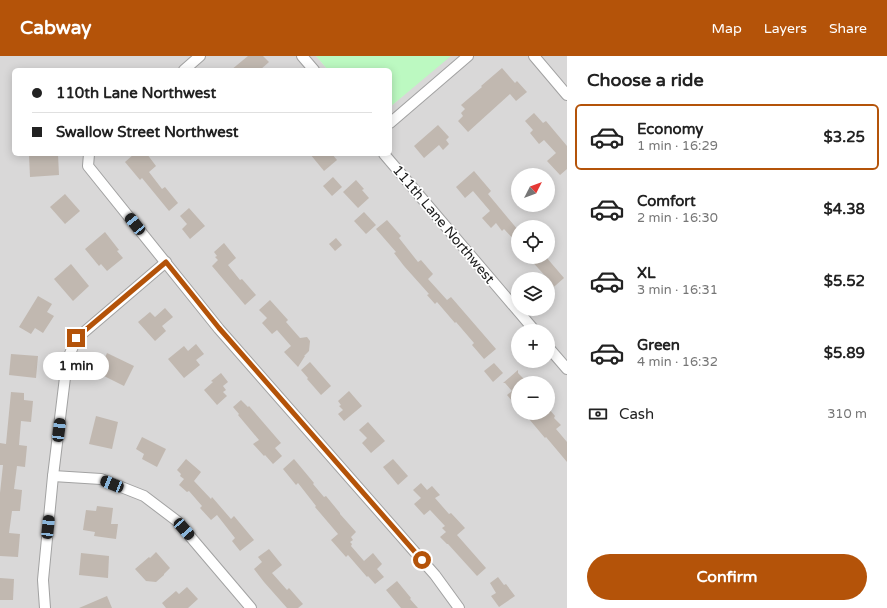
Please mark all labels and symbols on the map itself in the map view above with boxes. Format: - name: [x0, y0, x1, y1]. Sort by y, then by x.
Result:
- street label: 111th Lane Northwest: [389, 162, 499, 288]
- north arrow: [511, 168, 555, 212]
- car: [123, 211, 147, 237]
- route end: [67, 329, 85, 347]
- callout: 1 min: [43, 352, 109, 380]
- car: [52, 417, 66, 443]
- car: [99, 474, 125, 494]
- car: [41, 514, 55, 540]
- car: [172, 516, 196, 542]
- route start: [413, 551, 431, 569]

